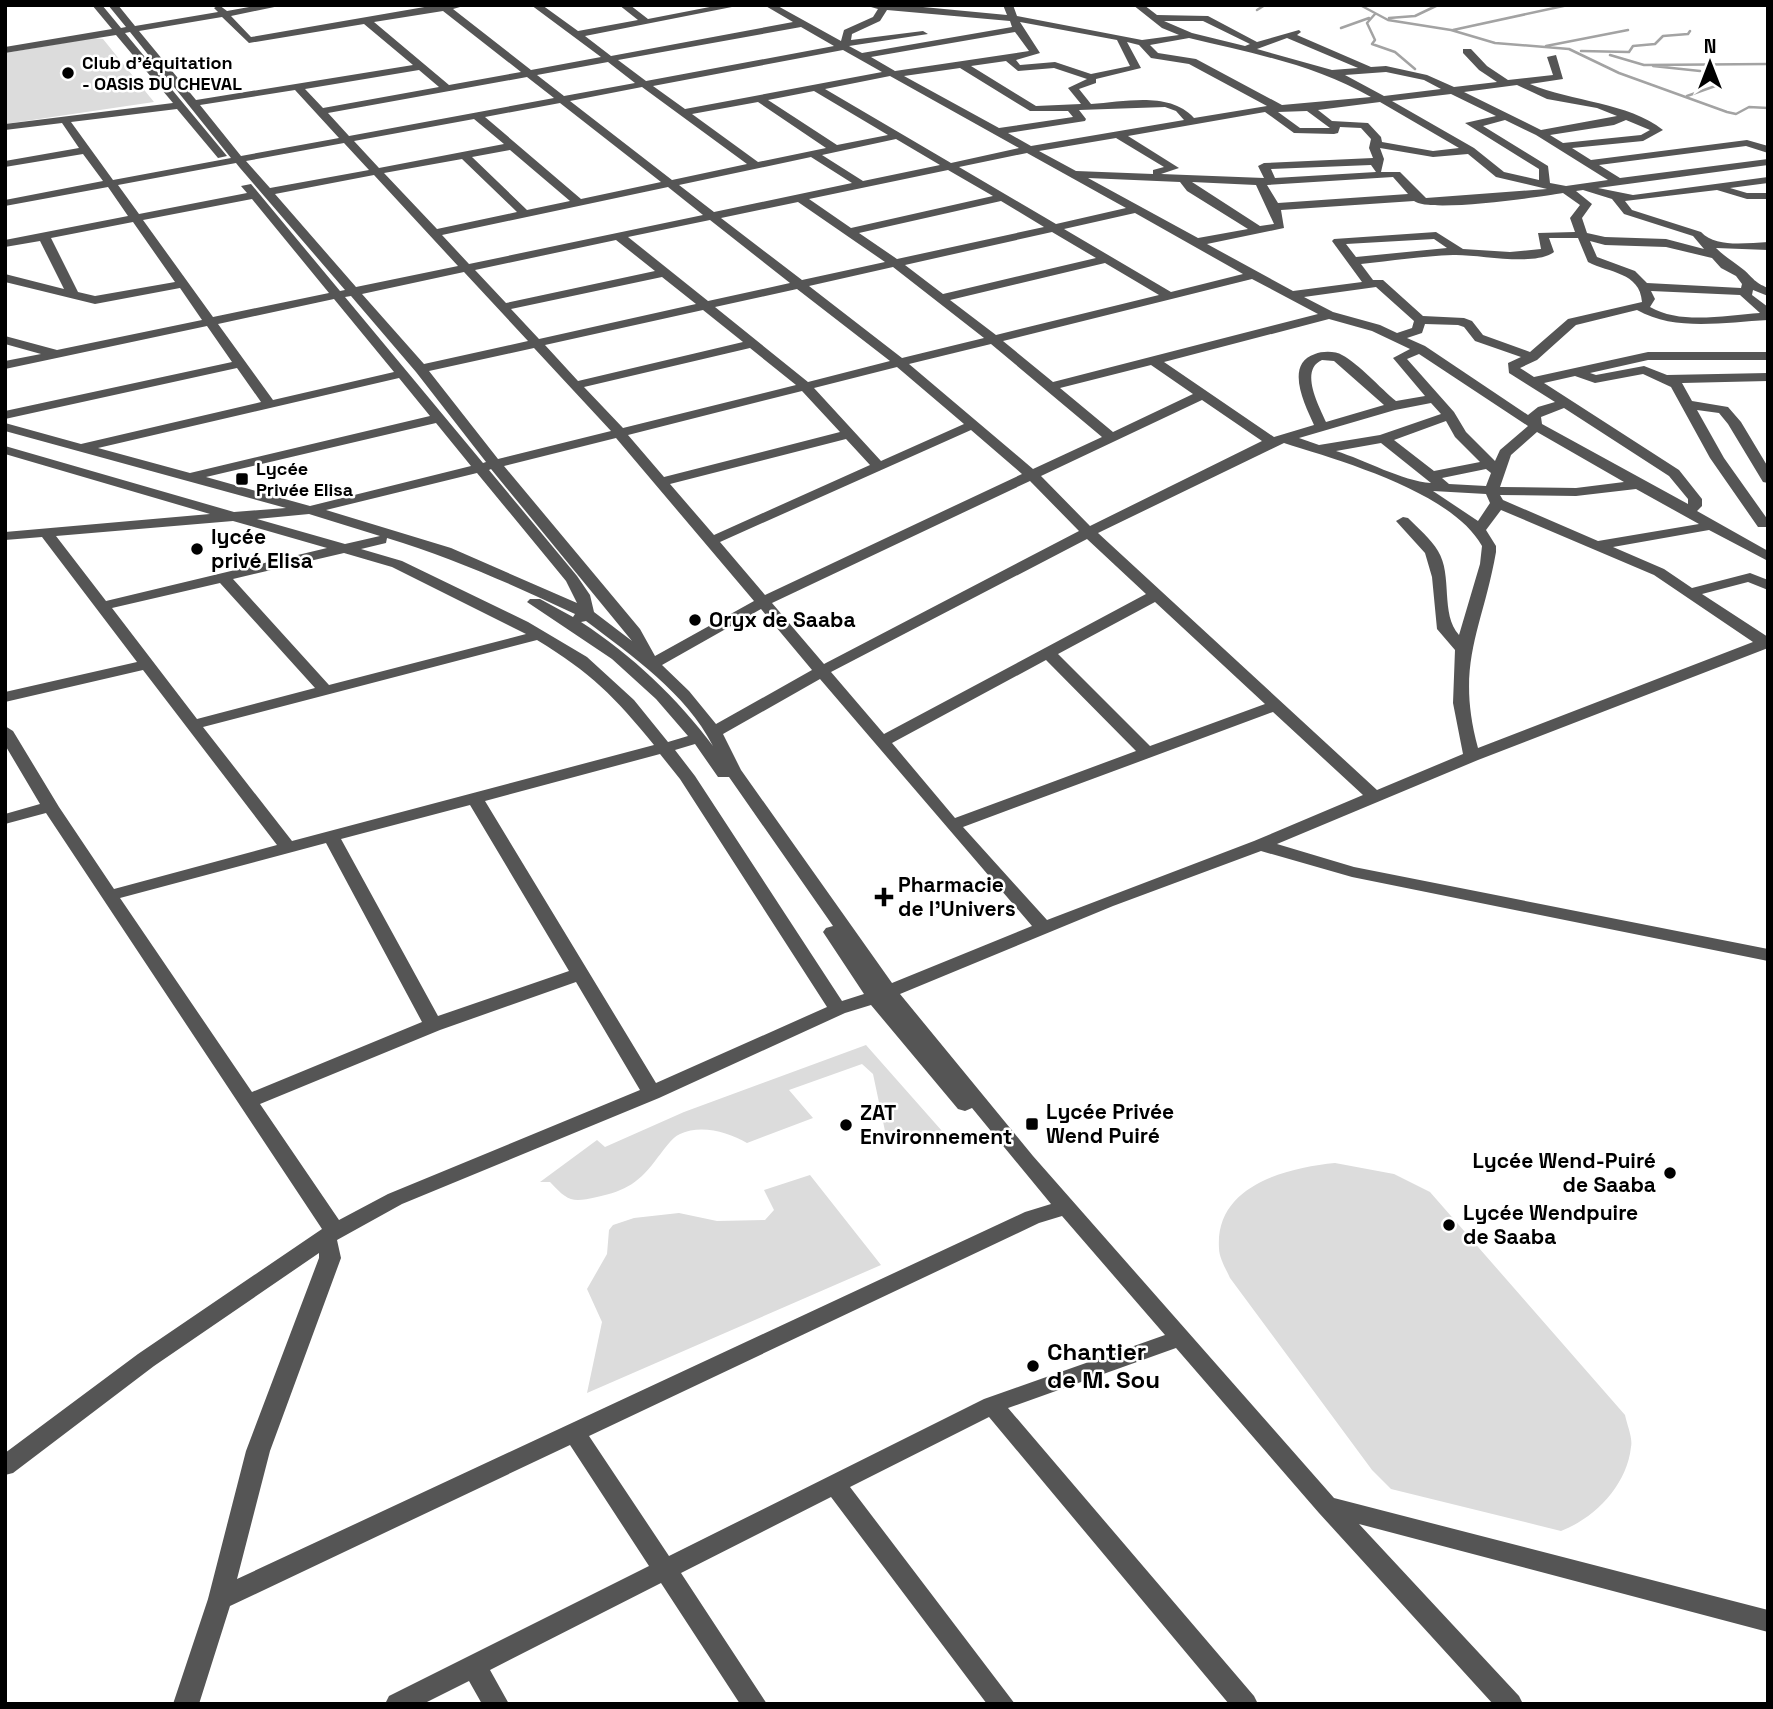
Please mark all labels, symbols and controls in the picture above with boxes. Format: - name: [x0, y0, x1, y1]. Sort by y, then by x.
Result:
- north arrow: [1675, 28, 1745, 98]
- text: N: [1704, 34, 1716, 59]
- place label: Club d'équitation - OASIS DU CHEVAL: [82, 51, 242, 95]
- marker: Club d'équitation - OASIS DU CHEVAL: [60, 65, 76, 81]
- place label: Lycée Privée Elisa: [256, 457, 354, 501]
- marker: Lycée Privée Elisa: [234, 471, 250, 487]
- place label: lycée privé Elisa: [211, 523, 313, 574]
- marker: lycée privé Elisa: [189, 541, 205, 557]
- place label: Oryx de Saaba: [709, 606, 856, 633]
- marker: Oryx de Saaba: [687, 612, 703, 628]
- place label: Pharmacie de l'Univers: [898, 871, 1016, 922]
- marker: Pharmacie de l'Univers: [876, 889, 892, 905]
- place label: Lycée Privée Wend Puiré: [1046, 1098, 1174, 1149]
- place label: ZAT Environnement: [860, 1099, 1012, 1150]
- marker: Lycée Privée Wend Puiré: [1024, 1116, 1040, 1132]
- marker: ZAT Environnement: [838, 1117, 854, 1133]
- place label: Lycée Wend-Puiré de Saaba: [1472, 1147, 1656, 1198]
- marker: Lycée Wend-Puiré de Saaba: [1662, 1165, 1678, 1181]
- place label: Lycée Wendpuire de Saaba: [1463, 1199, 1638, 1250]
- marker: Lycée Wendpuire de Saaba: [1441, 1217, 1457, 1233]
- place label: Chantier de M. Sou: [1047, 1336, 1160, 1395]
- marker: Chantier de M. Sou: [1025, 1358, 1041, 1374]

